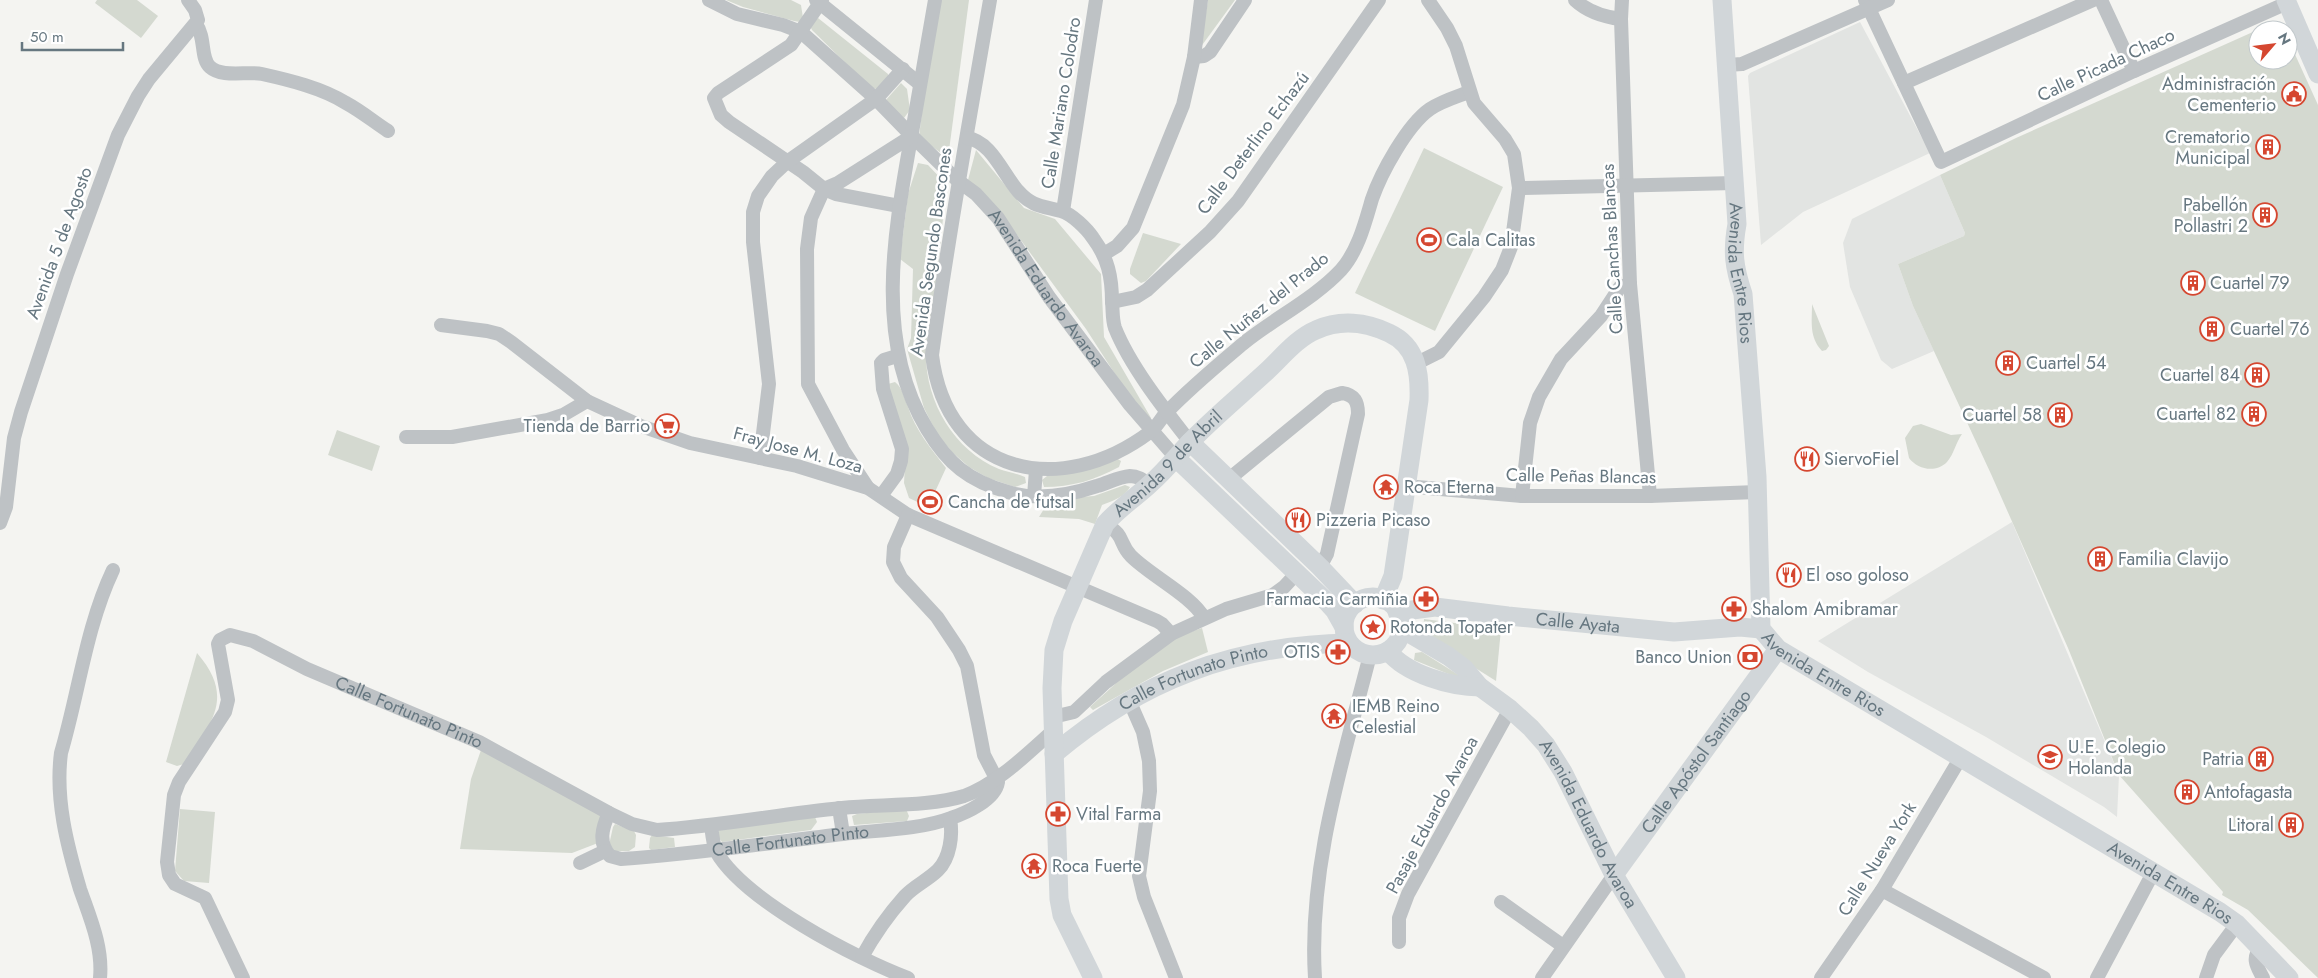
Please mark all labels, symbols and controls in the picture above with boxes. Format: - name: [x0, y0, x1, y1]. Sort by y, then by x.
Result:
- street label: Calle Mariano Colodro: [1035, 15, 1087, 191]
- scale bar: [22, 20, 124, 52]
- north arrow: [2248, 20, 2298, 70]
- street label: Calle Picada Chaco: [2033, 22, 2179, 108]
- text: 50 m: [30, 26, 64, 48]
- text: N: [2273, 29, 2296, 49]
- street label: Calle Deterlino Echazú: [1191, 66, 1315, 220]
- place label: Administración Cementerio: [2162, 71, 2276, 118]
- public building icon: Administración Cementerio: [2281, 81, 2307, 107]
- place label: Crematorio Municipal: [2165, 124, 2250, 171]
- building icon: Crematorio Municipal: [2255, 134, 2281, 160]
- street label: Avenida Segundo Bascones: [903, 146, 959, 358]
- street label: Avenida 5 de Agosto: [19, 163, 99, 323]
- street label: Calle Canchas Blancas: [1595, 163, 1629, 335]
- place label: Pabellón Pollastri 2: [2174, 192, 2248, 239]
- street label: Avenida Entre Rios: [1721, 201, 1760, 344]
- street label: Avenida Eduardo Avaroa: [982, 202, 1110, 373]
- building icon: Pabellón Pollastri 2: [2252, 202, 2278, 228]
- sports icon: Cala Calitas: [1416, 227, 1442, 253]
- place label: Cala Calitas: [1446, 227, 1535, 253]
- street label: Calle Nuñez del Prado: [1184, 245, 1335, 375]
- building icon: Cuartel 79: [2180, 270, 2206, 296]
- place label: Cuartel 79: [2210, 270, 2290, 296]
- building icon: Cuartel 76: [2199, 316, 2225, 342]
- place label: Cuartel 76: [2230, 316, 2310, 342]
- building icon: Cuartel 54: [1995, 350, 2021, 376]
- place label: Cuartel 54: [2026, 350, 2106, 376]
- place label: Cuartel 84: [2160, 362, 2240, 388]
- building icon: Cuartel 84: [2244, 362, 2270, 388]
- place label: Cuartel 82: [2156, 401, 2236, 427]
- building icon: Cuartel 82: [2241, 401, 2267, 427]
- place label: Cuartel 58: [1962, 402, 2042, 428]
- building icon: Cuartel 58: [2047, 402, 2073, 428]
- street label: Avenida 9 de Abril: [1107, 404, 1228, 523]
- place label: Tienda de Barrio: [523, 413, 650, 439]
- supermarket icon: Tienda de Barrio: [654, 413, 680, 439]
- street label: Fray Jose M. Loza: [731, 420, 865, 480]
- restaurant icon: SiervoFiel: [1794, 446, 1820, 472]
- place label: SiervoFiel: [1824, 446, 1899, 472]
- street label: Calle Peñas Blancas: [1506, 462, 1656, 490]
- temple icon: Roca Eterna: [1373, 474, 1399, 500]
- place label: Roca Eterna: [1404, 474, 1494, 500]
- sports icon: Cancha de futsal: [917, 489, 943, 515]
- place label: Cancha de futsal: [948, 489, 1074, 515]
- restaurant icon: Pizzeria Picaso: [1285, 507, 1311, 533]
- place label: Pizzeria Picaso: [1316, 507, 1431, 533]
- building icon: Familia Clavijo: [2087, 546, 2113, 572]
- place label: Familia Clavijo: [2118, 546, 2229, 572]
- restaurant icon: El oso goloso: [1776, 562, 1802, 588]
- place label: El oso goloso: [1806, 562, 1909, 588]
- place label: Farmacia Carmiñia: [1266, 586, 1408, 612]
- pharmacy icon: Farmacia Carmiñia: [1413, 586, 1439, 612]
- pharmacy icon: Shalom Amibramar: [1721, 596, 1747, 622]
- place label: Shalom Amibramar: [1752, 596, 1899, 622]
- street label: Calle Ayata: [1534, 606, 1621, 640]
- place icon: Rotonda Topater: [1360, 614, 1386, 640]
- place label: Rotonda Topater: [1390, 614, 1514, 640]
- street label: Avenida Entre Rios: [1755, 625, 1890, 723]
- street label: Calle Fortunato Pinto: [1114, 638, 1270, 717]
- place label: OTIS: [1284, 639, 1320, 665]
- pharmacy icon: OTIS: [1325, 639, 1351, 665]
- place label: Banco Union: [1635, 644, 1732, 670]
- bank icon: Banco Union: [1737, 644, 1763, 670]
- street label: Calle Fortunato Pinto: [331, 669, 487, 755]
- street label: Calle Apóstol Santiago: [1635, 684, 1758, 839]
- place label: IEMB Reino Celestial: [1352, 693, 1440, 740]
- temple icon: IEMB Reino Celestial: [1321, 703, 1347, 729]
- street label: Pasaje Eduardo Avaroa: [1379, 732, 1485, 898]
- street label: Avenida Eduardo Avaroa: [1533, 734, 1644, 913]
- place label: U.E. Colegio Holanda: [2068, 734, 2166, 781]
- school or university icon: U.E. Colegio Holanda: [2037, 744, 2063, 770]
- place label: Patria: [2202, 746, 2244, 772]
- building icon: Patria: [2248, 746, 2274, 772]
- building icon: Antofagasta: [2174, 779, 2200, 805]
- place label: Antofagasta: [2204, 779, 2292, 805]
- street label: Calle Nueva York: [1831, 797, 1923, 921]
- pharmacy icon: Vital Farma: [1045, 801, 1071, 827]
- place label: Vital Farma: [1076, 801, 1161, 827]
- place label: Litoral: [2228, 812, 2274, 838]
- building icon: Litoral: [2278, 812, 2304, 838]
- street label: Calle Fortunato Pinto: [711, 819, 870, 863]
- street label: Avenida Entre Rios: [2102, 835, 2238, 930]
- temple icon: Roca Fuerte: [1021, 853, 1047, 879]
- place label: Roca Fuerte: [1052, 853, 1142, 879]

